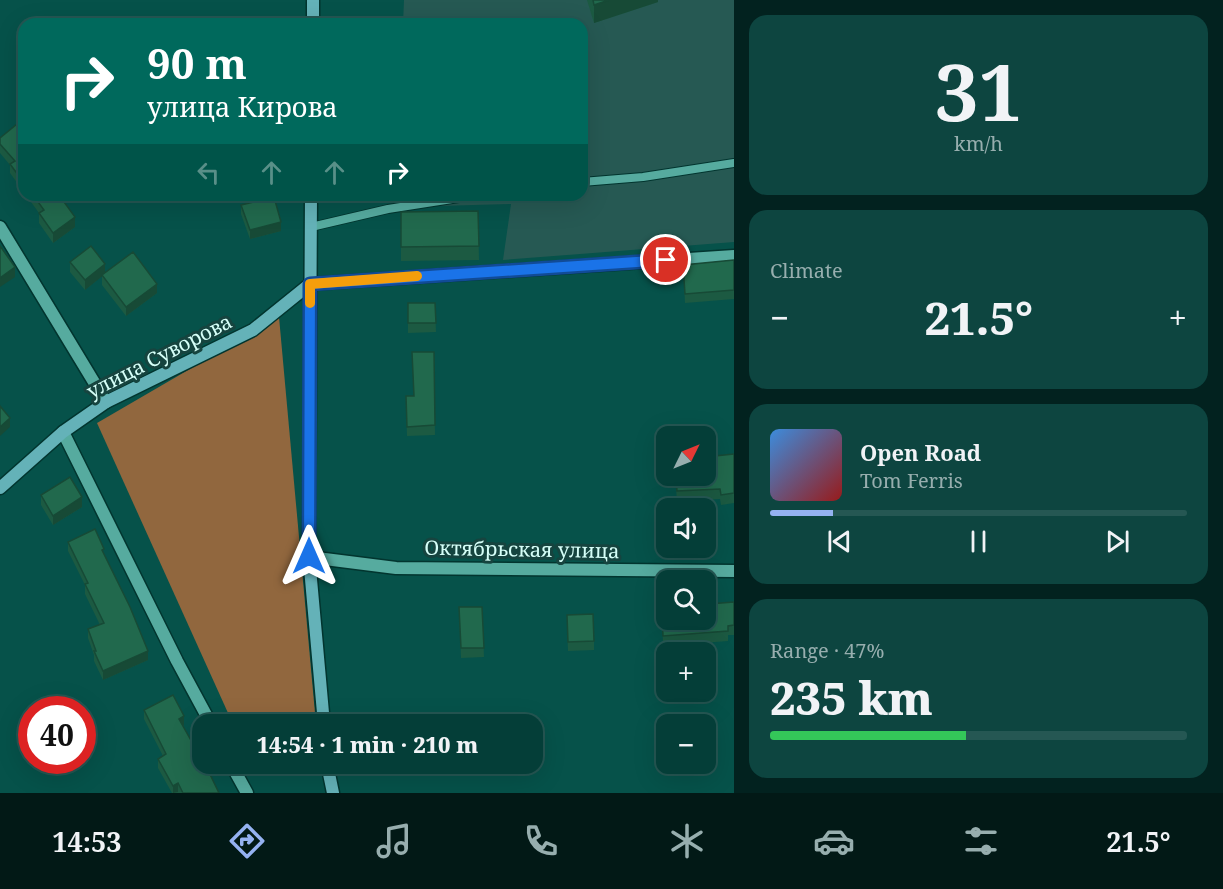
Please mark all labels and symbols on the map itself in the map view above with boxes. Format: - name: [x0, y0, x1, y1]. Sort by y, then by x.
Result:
- pin: [640, 234, 691, 285]
- street label: улица Суворова: [82, 308, 236, 404]
- north arrow: [656, 426, 716, 486]
- position arrow: [277, 524, 341, 588]
- street label: Октябрьская улица: [424, 534, 620, 564]
- speed limit sign: 40: [18, 696, 96, 774]

